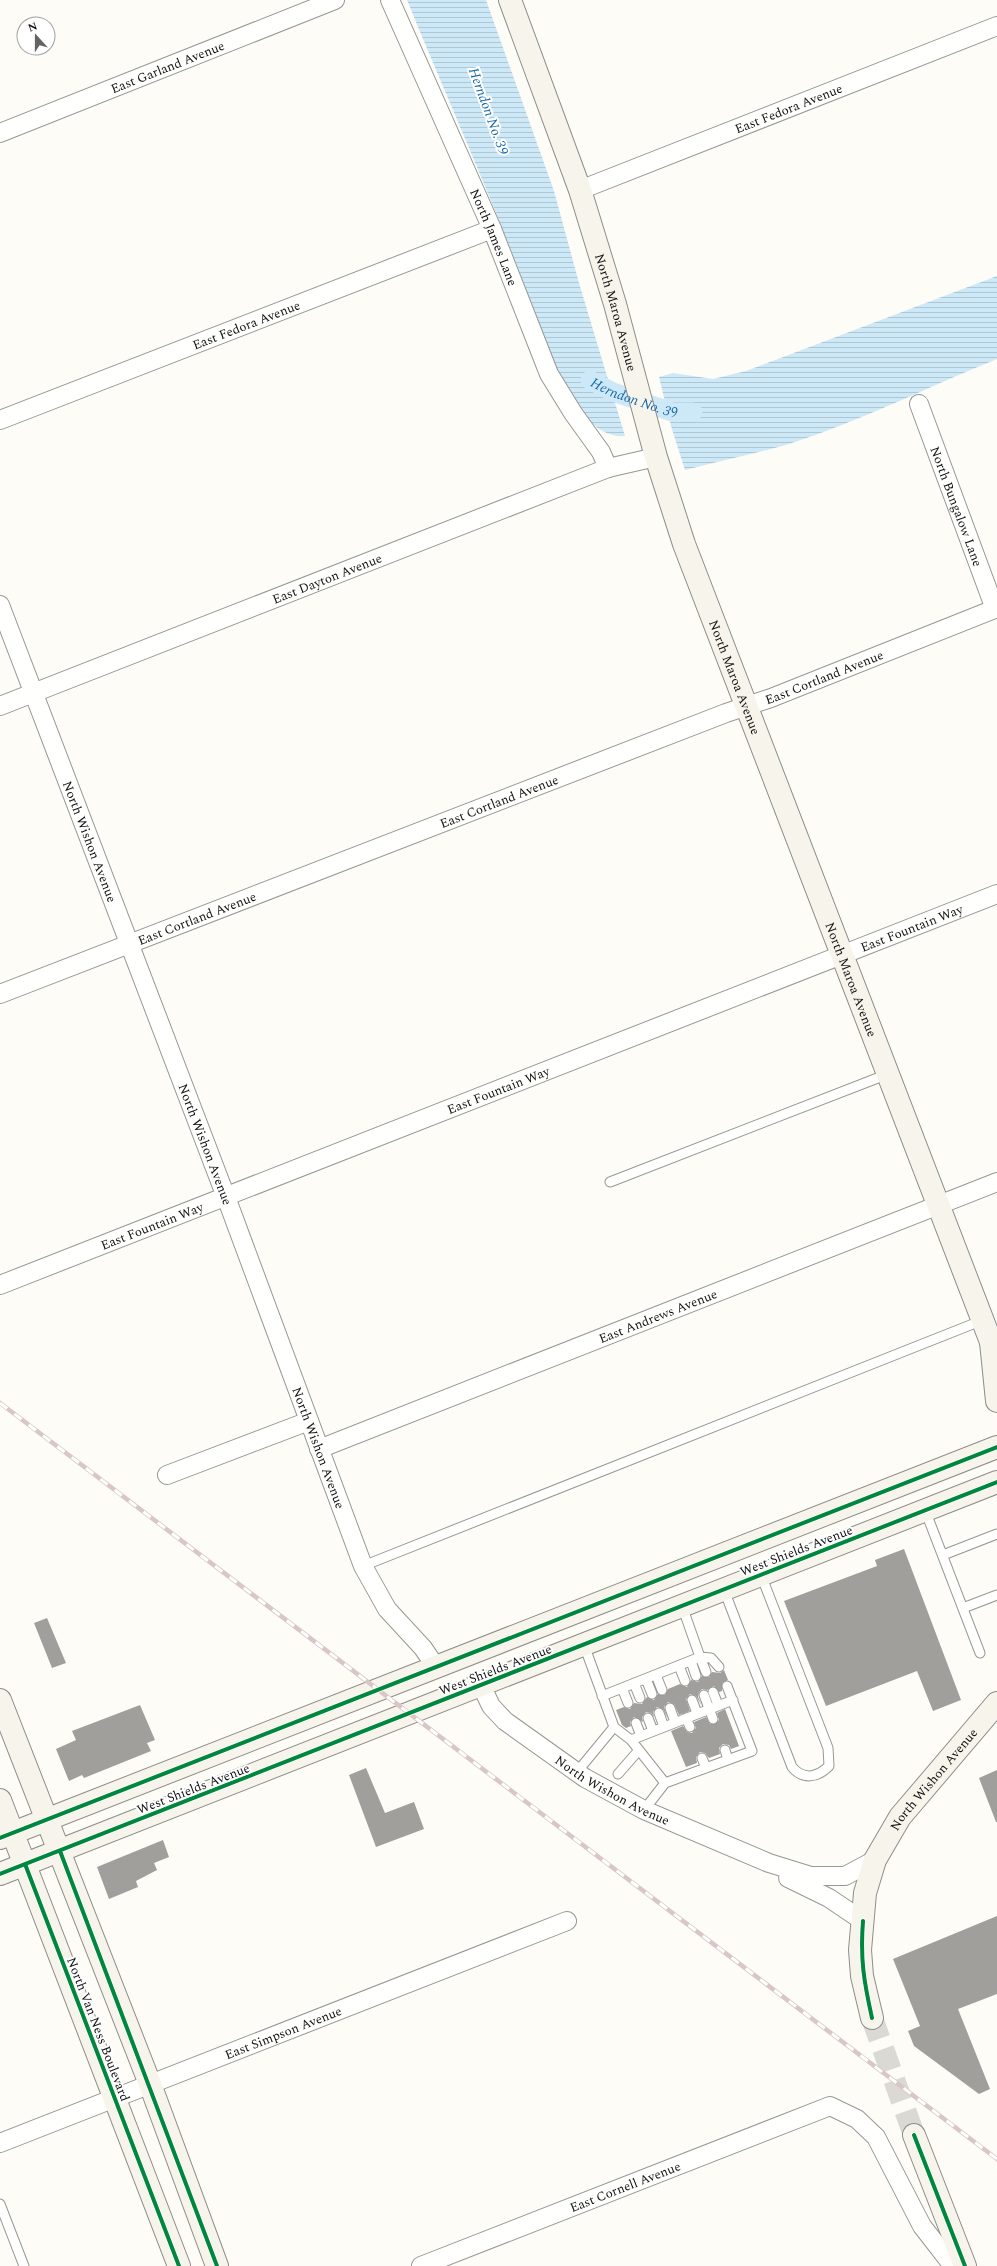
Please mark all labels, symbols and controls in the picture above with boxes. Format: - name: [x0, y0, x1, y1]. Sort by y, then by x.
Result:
- north arrow: [16, 16, 56, 56]
- text: N: [25, 18, 40, 37]
- street label: East Garland Avenue: [108, 36, 228, 99]
- water label: Herndon No. 39: [463, 65, 514, 158]
- street label: East Fedora Avenue: [732, 79, 846, 139]
- street label: North James Lane: [464, 185, 522, 289]
- street label: North Maroa Avenue: [589, 251, 642, 374]
- street label: East Fedora Avenue: [190, 295, 303, 355]
- water label: Herndon No. 39: [587, 372, 678, 423]
- street label: North Bungalow Lane: [924, 444, 987, 570]
- street label: East Dayton Avenue: [269, 548, 385, 609]
- street label: North Maroa Avenue: [703, 617, 765, 738]
- street label: East Cortland Avenue: [763, 645, 887, 710]
- street label: East Cortland Avenue: [437, 770, 562, 834]
- street label: North Wishon Avenue: [57, 778, 122, 905]
- street label: East Cortland Avenue: [135, 887, 259, 951]
- street label: East Fountain Way: [858, 899, 967, 958]
- street label: North Maroa Avenue: [819, 919, 882, 1040]
- street label: East Fountain Way: [444, 1061, 553, 1120]
- street label: North Wishon Avenue: [173, 1081, 237, 1208]
- street label: East Fountain Way: [98, 1197, 207, 1256]
- street label: East Andrews Avenue: [596, 1284, 720, 1349]
- street label: North Wishon Avenue: [286, 1384, 350, 1512]
- street label: West Shields Avenue: [737, 1520, 856, 1582]
- street label: West Shields Avenue: [436, 1639, 555, 1701]
- street label: North Wishon Avenue: [885, 1724, 983, 1835]
- street label: North Wishon Avenue: [551, 1751, 673, 1831]
- street label: West Shields Avenue: [134, 1758, 253, 1820]
- street label: North Van Ness Boulevard: [61, 1954, 135, 2104]
- street label: East Simpson Avenue: [222, 2001, 345, 2065]
- street label: East Cornell Avenue: [567, 2156, 684, 2218]

